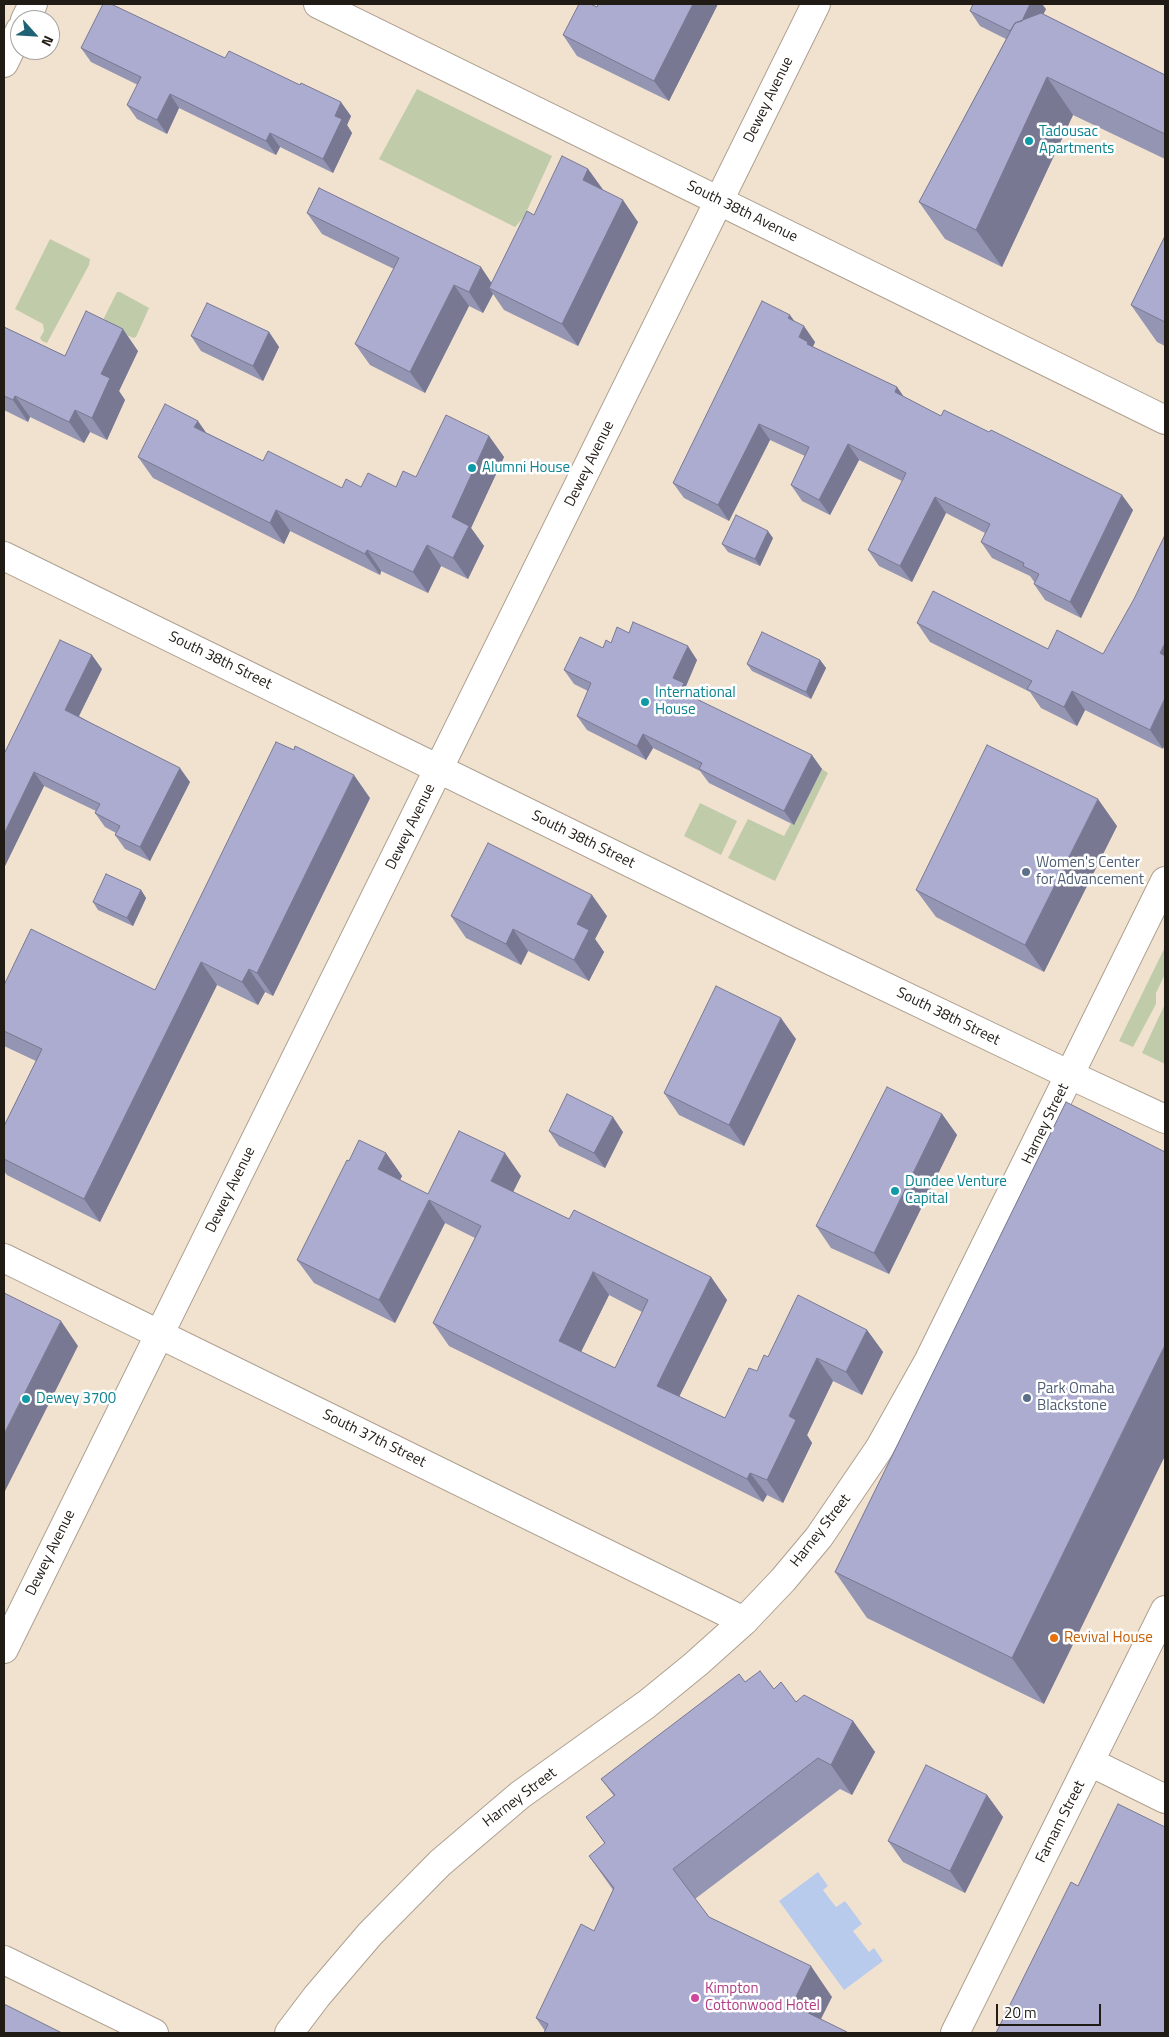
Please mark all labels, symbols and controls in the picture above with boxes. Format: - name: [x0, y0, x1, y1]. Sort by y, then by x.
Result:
- north arrow: [10, 10, 60, 60]
- text: N: [36, 32, 60, 50]
- street label: Dewey Avenue: [740, 54, 798, 146]
- place label: Tadousac Apartments: [1039, 123, 1114, 158]
- marker: Tadousac Apartments: [1023, 135, 1035, 147]
- street label: South 38th Avenue: [684, 177, 800, 247]
- street label: Dewey Avenue: [561, 418, 619, 510]
- place label: Alumni House: [482, 459, 570, 477]
- marker: Alumni House: [466, 462, 478, 474]
- street label: South 38th Street: [165, 628, 275, 694]
- place label: International House: [655, 684, 736, 719]
- marker: International House: [639, 696, 651, 708]
- street label: Dewey Avenue: [382, 781, 440, 873]
- street label: South 38th Street: [528, 807, 638, 873]
- place label: Women's Center for Advancement: [1036, 854, 1144, 889]
- marker: Women's Center for Advancement: [1020, 866, 1032, 878]
- street label: South 38th Street: [893, 984, 1003, 1050]
- street label: Harney Street: [1019, 1081, 1073, 1167]
- street label: Dewey Avenue: [202, 1144, 260, 1236]
- place label: Dundee Venture Capital: [905, 1173, 1007, 1208]
- marker: Dundee Venture Capital: [889, 1185, 901, 1197]
- place label: Park Omaha Blackstone: [1037, 1380, 1115, 1415]
- place label: Dewey 3700: [36, 1390, 116, 1408]
- marker: Park Omaha Blackstone: [1021, 1392, 1033, 1404]
- marker: Dewey 3700: [20, 1393, 32, 1405]
- street label: South 37th Street: [319, 1406, 429, 1472]
- street label: Harney Street: [787, 1491, 855, 1571]
- street label: Dewey Avenue: [22, 1507, 80, 1599]
- place label: Revival House: [1064, 1629, 1153, 1647]
- marker: Revival House: [1048, 1632, 1060, 1644]
- street label: Harney Street: [480, 1764, 560, 1832]
- street label: Farnam Street: [1033, 1778, 1089, 1866]
- place label: Kimpton Cottonwood Hotel: [705, 1980, 820, 2015]
- marker: Kimpton Cottonwood Hotel: [689, 1992, 701, 2004]
- scale bar: [999, 1994, 1104, 2026]
- text: 20 m: [1004, 2001, 1037, 2024]

